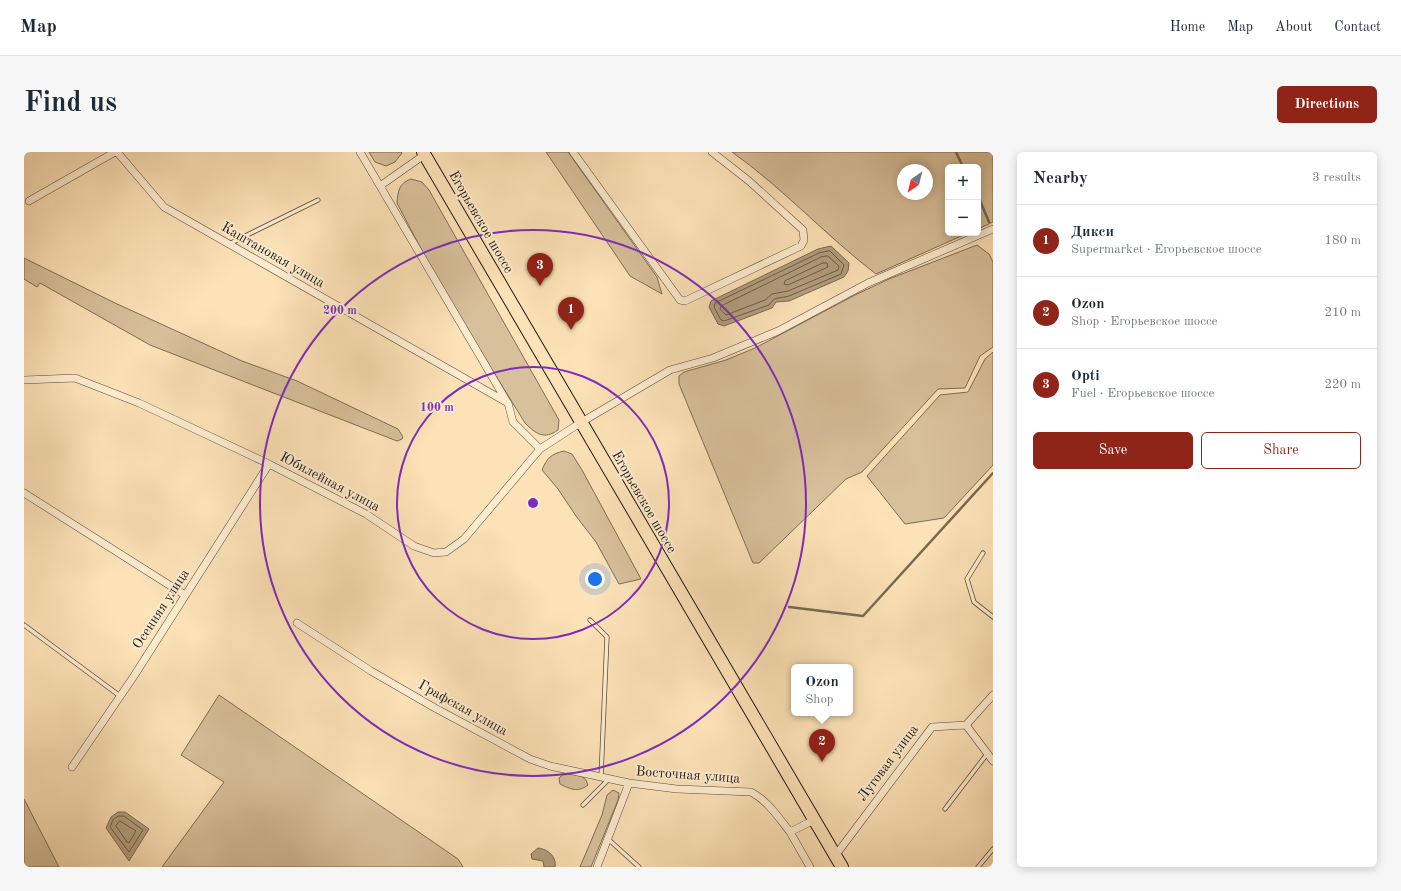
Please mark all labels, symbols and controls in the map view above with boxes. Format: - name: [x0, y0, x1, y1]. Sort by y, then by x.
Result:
- text: Map: [20, 18, 57, 37]
- text: Home: [1170, 20, 1205, 34]
- text: Map: [1227, 20, 1253, 34]
- text: About: [1275, 20, 1312, 34]
- text: Contact: [1334, 20, 1381, 34]
- button: Directions: [1277, 86, 1377, 123]
- text: Find us: [24, 90, 117, 118]
- north arrow: [897, 164, 933, 200]
- map controls: [945, 164, 981, 236]
- button: +: [945, 164, 981, 200]
- street label: Егорьевское шоссе: [446, 168, 516, 276]
- text: Nearby: [1033, 170, 1088, 187]
- text: 3 results: [1312, 171, 1361, 184]
- button: −: [945, 200, 981, 236]
- street label: Каштановая улица: [219, 220, 327, 290]
- text: Дикси: [1071, 225, 1114, 240]
- text: 1: [1042, 234, 1050, 247]
- text: 180 m: [1324, 234, 1361, 247]
- text: Supermarket · Егорьевское шоссе: [1071, 243, 1262, 256]
- pin: 3: [527, 253, 553, 286]
- pin: 1: [558, 297, 584, 330]
- text: Ozon: [1071, 297, 1104, 312]
- text: 200 m: [323, 305, 357, 317]
- text: 2: [1042, 306, 1050, 319]
- text: 210 m: [1324, 306, 1361, 319]
- text: Shop · Егорьевское шоссе: [1071, 315, 1218, 328]
- text: Opti: [1071, 369, 1100, 384]
- text: 3: [1042, 378, 1050, 391]
- text: 220 m: [1324, 378, 1361, 391]
- text: Fuel · Егорьевское шоссе: [1071, 387, 1215, 400]
- text: 100 m: [420, 402, 454, 414]
- button: Save: [1033, 432, 1193, 469]
- button: Share: [1201, 432, 1361, 469]
- street label: Егорьевское шоссе: [609, 448, 679, 556]
- street label: Юбилейная улица: [278, 450, 382, 514]
- centre of rings: [526, 496, 540, 510]
- street label: Осенняя улица: [130, 567, 192, 651]
- your location: [585, 569, 605, 589]
- popup: [791, 664, 853, 716]
- text: Ozon: [805, 675, 839, 690]
- street label: Графская улица: [416, 678, 510, 739]
- text: Shop: [805, 693, 834, 706]
- street label: Луговая улица: [855, 722, 921, 804]
- pin: 2: [809, 729, 835, 762]
- street label: Восточная улица: [635, 764, 741, 786]

